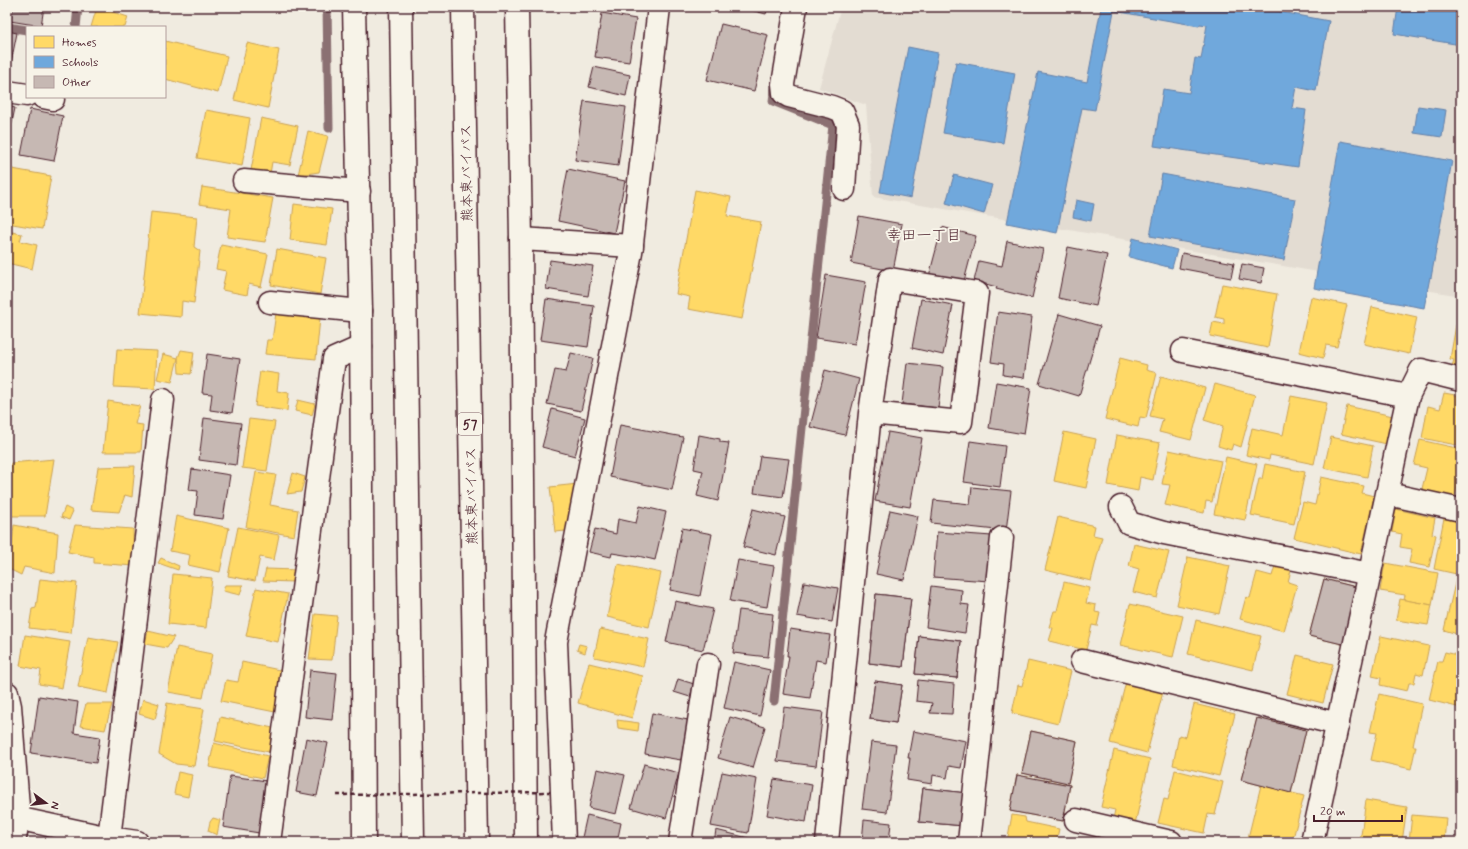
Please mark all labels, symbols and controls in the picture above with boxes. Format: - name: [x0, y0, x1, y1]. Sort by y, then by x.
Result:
- legend: [26, 26, 166, 98]
- text: Homes: [62, 35, 97, 51]
- text: Schools: [62, 55, 98, 71]
- text: Other: [62, 75, 91, 91]
- street label: 熊本東バイパス: [457, 124, 477, 222]
- district label: 幸田一丁目: [886, 226, 962, 246]
- road number: 57: [458, 413, 482, 435]
- street label: 熊本東バイパス: [462, 447, 482, 545]
- north arrow: [26, 783, 66, 823]
- scale bar: [1314, 797, 1402, 823]
- text: N: [47, 800, 62, 811]
- text: 20 m: [1320, 804, 1346, 820]

